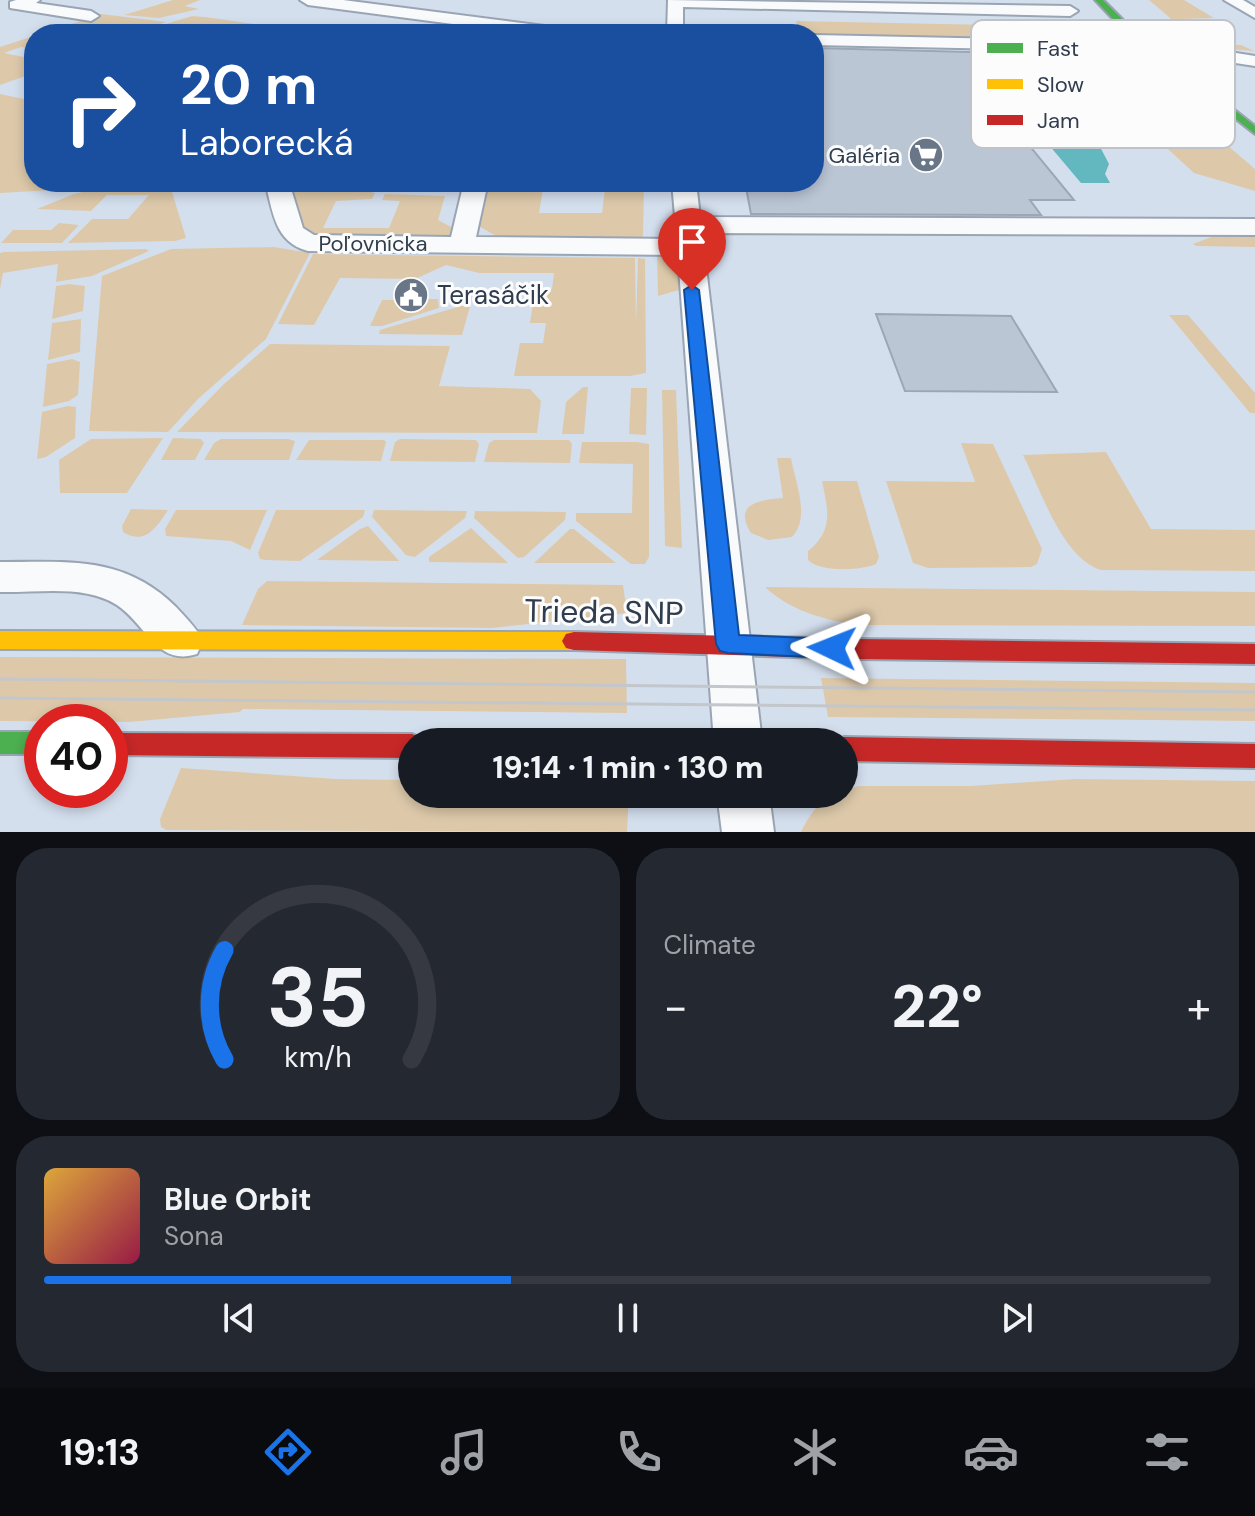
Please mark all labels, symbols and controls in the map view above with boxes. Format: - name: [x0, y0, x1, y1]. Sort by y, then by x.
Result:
- legend: [971, 20, 1235, 148]
- text: Fast: [1037, 34, 1079, 63]
- text: 20 m: [180, 48, 317, 121]
- icon: right: [48, 56, 152, 160]
- text: Slow: [1037, 70, 1084, 99]
- text: Jam: [1037, 106, 1080, 135]
- text: Laborecká: [180, 119, 354, 166]
- supermarket icon: Galéria: [907, 136, 945, 174]
- place label: Galéria: [829, 141, 900, 170]
- pin: [658, 208, 726, 290]
- icon: arrive: [670, 220, 714, 264]
- street label: Poľovnícka: [318, 229, 428, 258]
- public building icon: Terasáčik: [392, 276, 430, 314]
- place label: Terasáčik: [437, 278, 549, 312]
- street label: Trieda SNP: [524, 590, 684, 634]
- position arrow: [790, 606, 874, 690]
- speed limit sign: 40: [24, 704, 128, 808]
- text: 19:14 · 1 min · 130 m: [492, 748, 764, 787]
- text: Climate: [664, 928, 756, 962]
- text: 35: [267, 943, 369, 1052]
- text: 22°: [892, 967, 983, 1046]
- text: −: [664, 978, 688, 1036]
- text: +: [1187, 978, 1211, 1036]
- text: km/h: [284, 1039, 352, 1076]
- text: Blue Orbit: [164, 1180, 311, 1219]
- text: Sona: [164, 1219, 224, 1253]
- icon: previous: [217, 1296, 261, 1340]
- icon: pause: [606, 1296, 650, 1340]
- icon: next: [995, 1296, 1039, 1340]
- icon: directions: [260, 1424, 316, 1480]
- icon: music: [436, 1424, 492, 1480]
- icon: phone: [611, 1424, 667, 1480]
- icon: climate: [787, 1424, 843, 1480]
- icon: car: [963, 1424, 1019, 1480]
- icon: filters: [1139, 1424, 1195, 1480]
- text: 19:13: [60, 1429, 140, 1476]

